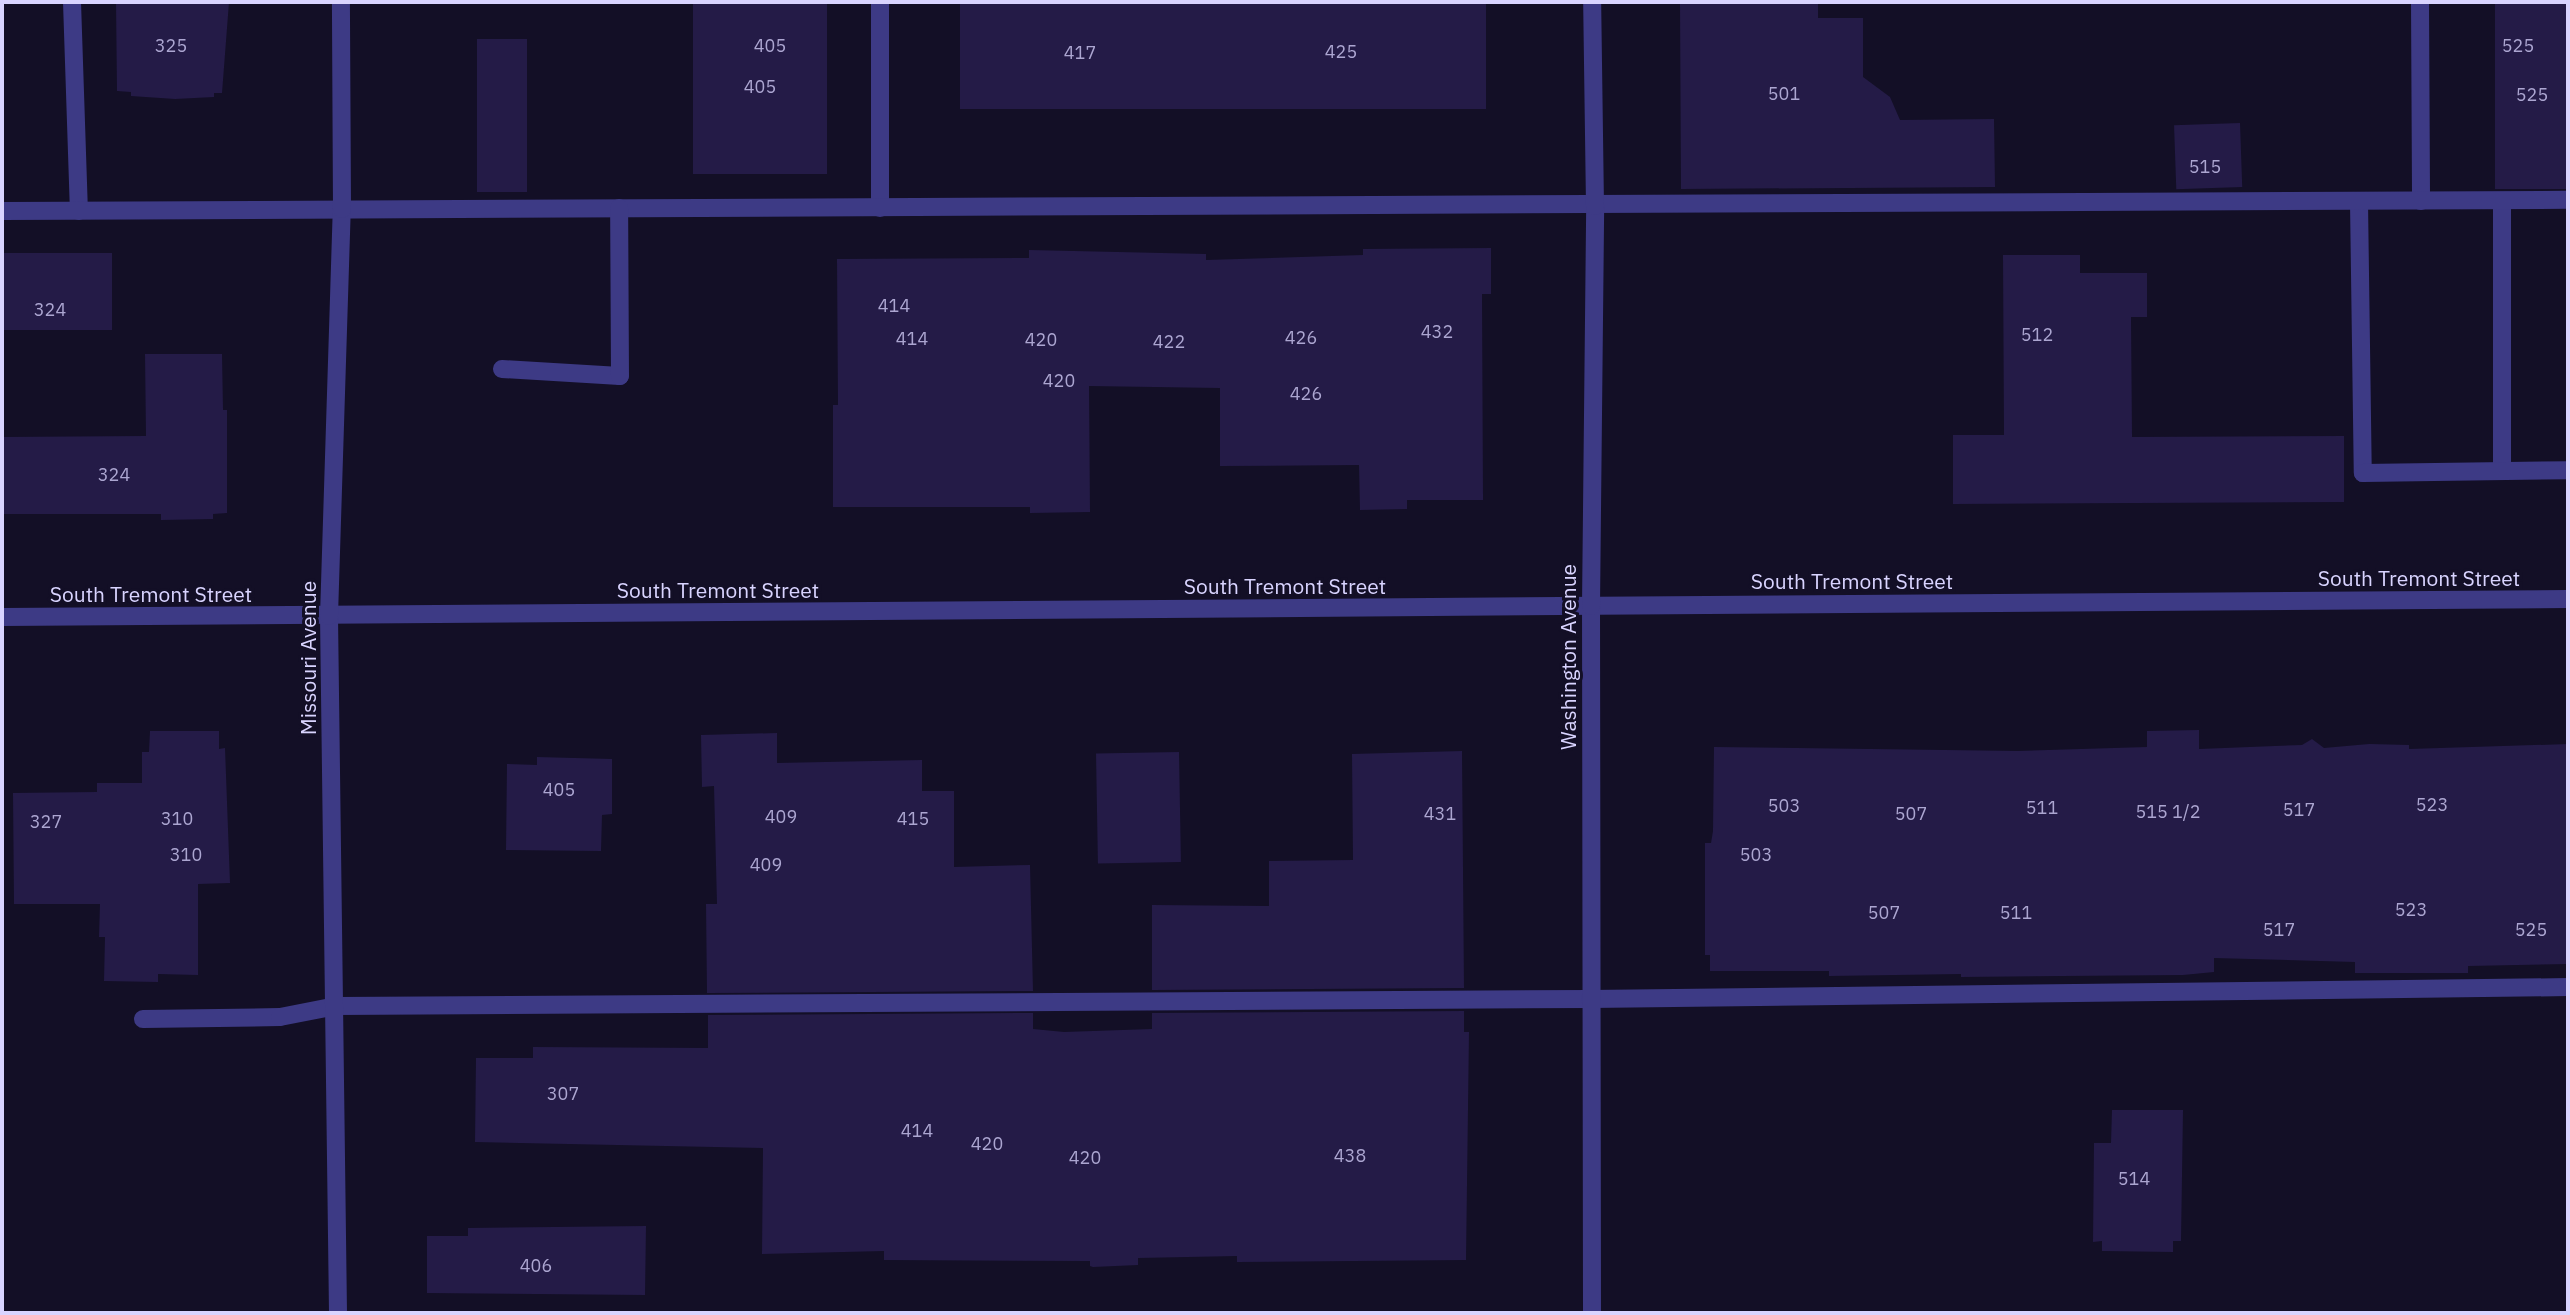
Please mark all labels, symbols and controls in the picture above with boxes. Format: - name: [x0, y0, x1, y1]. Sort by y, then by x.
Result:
- house number: 325: [155, 35, 187, 57]
- house number: 405: [754, 35, 786, 57]
- house number: 525: [2502, 35, 2534, 57]
- house number: 425: [1325, 41, 1357, 63]
- house number: 417: [1064, 42, 1096, 64]
- house number: 405: [744, 76, 776, 98]
- house number: 501: [1768, 83, 1800, 105]
- house number: 525: [2516, 84, 2548, 106]
- house number: 515: [2189, 156, 2221, 178]
- house number: 414: [878, 295, 910, 317]
- house number: 324: [34, 299, 66, 321]
- house number: 432: [1421, 321, 1453, 343]
- house number: 512: [2021, 324, 2053, 346]
- house number: 426: [1285, 327, 1317, 349]
- house number: 414: [896, 328, 928, 350]
- house number: 420: [1025, 329, 1057, 351]
- house number: 422: [1153, 331, 1185, 353]
- house number: 420: [1043, 370, 1075, 392]
- house number: 426: [1290, 383, 1322, 405]
- house number: 324: [98, 464, 130, 486]
- street label: Washington Avenue: [1555, 564, 1581, 750]
- street label: South Tremont Street: [2318, 565, 2520, 591]
- street label: South Tremont Street: [1751, 568, 1953, 594]
- street label: South Tremont Street: [1184, 573, 1386, 599]
- street label: South Tremont Street: [617, 577, 819, 603]
- street label: South Tremont Street: [50, 581, 252, 607]
- street label: Missouri Avenue: [295, 581, 321, 735]
- house number: 405: [543, 779, 575, 801]
- house number: 523: [2416, 794, 2448, 816]
- house number: 503: [1768, 795, 1800, 817]
- house number: 511: [2026, 797, 2058, 819]
- house number: 517: [2283, 799, 2315, 821]
- house number: 515 1/2: [2135, 801, 2201, 823]
- house number: 431: [1424, 803, 1456, 825]
- house number: 507: [1895, 803, 1927, 825]
- house number: 409: [765, 806, 797, 828]
- house number: 310: [161, 808, 193, 830]
- house number: 415: [897, 808, 929, 830]
- house number: 327: [30, 811, 62, 833]
- house number: 310: [170, 844, 202, 866]
- house number: 503: [1740, 844, 1772, 866]
- house number: 409: [750, 854, 782, 876]
- house number: 523: [2395, 899, 2427, 921]
- house number: 507: [1868, 902, 1900, 924]
- house number: 511: [2000, 902, 2032, 924]
- house number: 517: [2263, 919, 2295, 941]
- house number: 525: [2515, 919, 2547, 941]
- house number: 307: [547, 1083, 579, 1105]
- house number: 414: [901, 1120, 933, 1142]
- house number: 420: [971, 1133, 1003, 1155]
- house number: 438: [1334, 1145, 1366, 1167]
- house number: 420: [1069, 1147, 1101, 1169]
- house number: 514: [2118, 1168, 2150, 1190]
- house number: 406: [520, 1255, 552, 1277]

